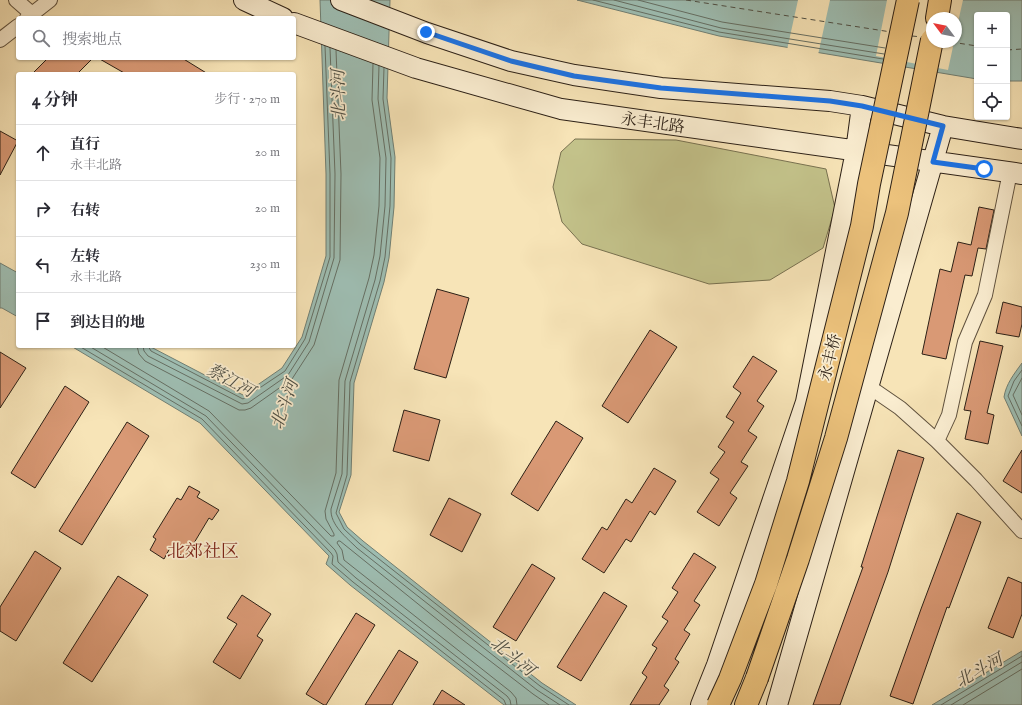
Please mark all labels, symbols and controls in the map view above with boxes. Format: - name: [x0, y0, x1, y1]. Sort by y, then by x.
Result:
- north arrow: [926, 12, 962, 48]
- map controls: [974, 12, 1010, 120]
- button: +: [974, 12, 1010, 48]
- search box: [16, 16, 296, 60]
- route end: [417, 23, 435, 41]
- icon: search: [30, 27, 52, 49]
- text: 搜索地点: [62, 30, 122, 49]
- button: −: [974, 48, 1010, 84]
- water label: 北斗河: [329, 66, 350, 121]
- button: locate: [974, 84, 1010, 120]
- text: 4 分钟: [32, 90, 78, 111]
- text: 步行 · 270 m: [214, 91, 280, 108]
- street label: 永丰北路: [620, 110, 686, 138]
- text: 直行: [70, 135, 100, 154]
- icon: ahead: [32, 142, 54, 164]
- text: 20 m: [255, 144, 280, 161]
- text: 永丰北路: [70, 157, 122, 174]
- route start: [975, 160, 993, 178]
- icon: right: [32, 198, 54, 220]
- text: 20 m: [255, 200, 280, 217]
- text: 右转: [70, 201, 100, 220]
- text: 左转: [70, 247, 100, 266]
- icon: left: [32, 254, 54, 276]
- text: 230 m: [250, 256, 280, 273]
- text: 永丰北路: [70, 269, 122, 286]
- icon: arrive: [32, 310, 54, 332]
- text: 到达目的地: [70, 313, 145, 332]
- street label: 永丰桥: [815, 332, 846, 383]
- water label: 蔡江河: [203, 360, 260, 404]
- water label: 北斗河: [267, 374, 305, 432]
- district label: 北郊社区: [167, 541, 239, 564]
- water label: 北斗河: [486, 633, 541, 683]
- water label: 北斗河: [952, 648, 1010, 693]

